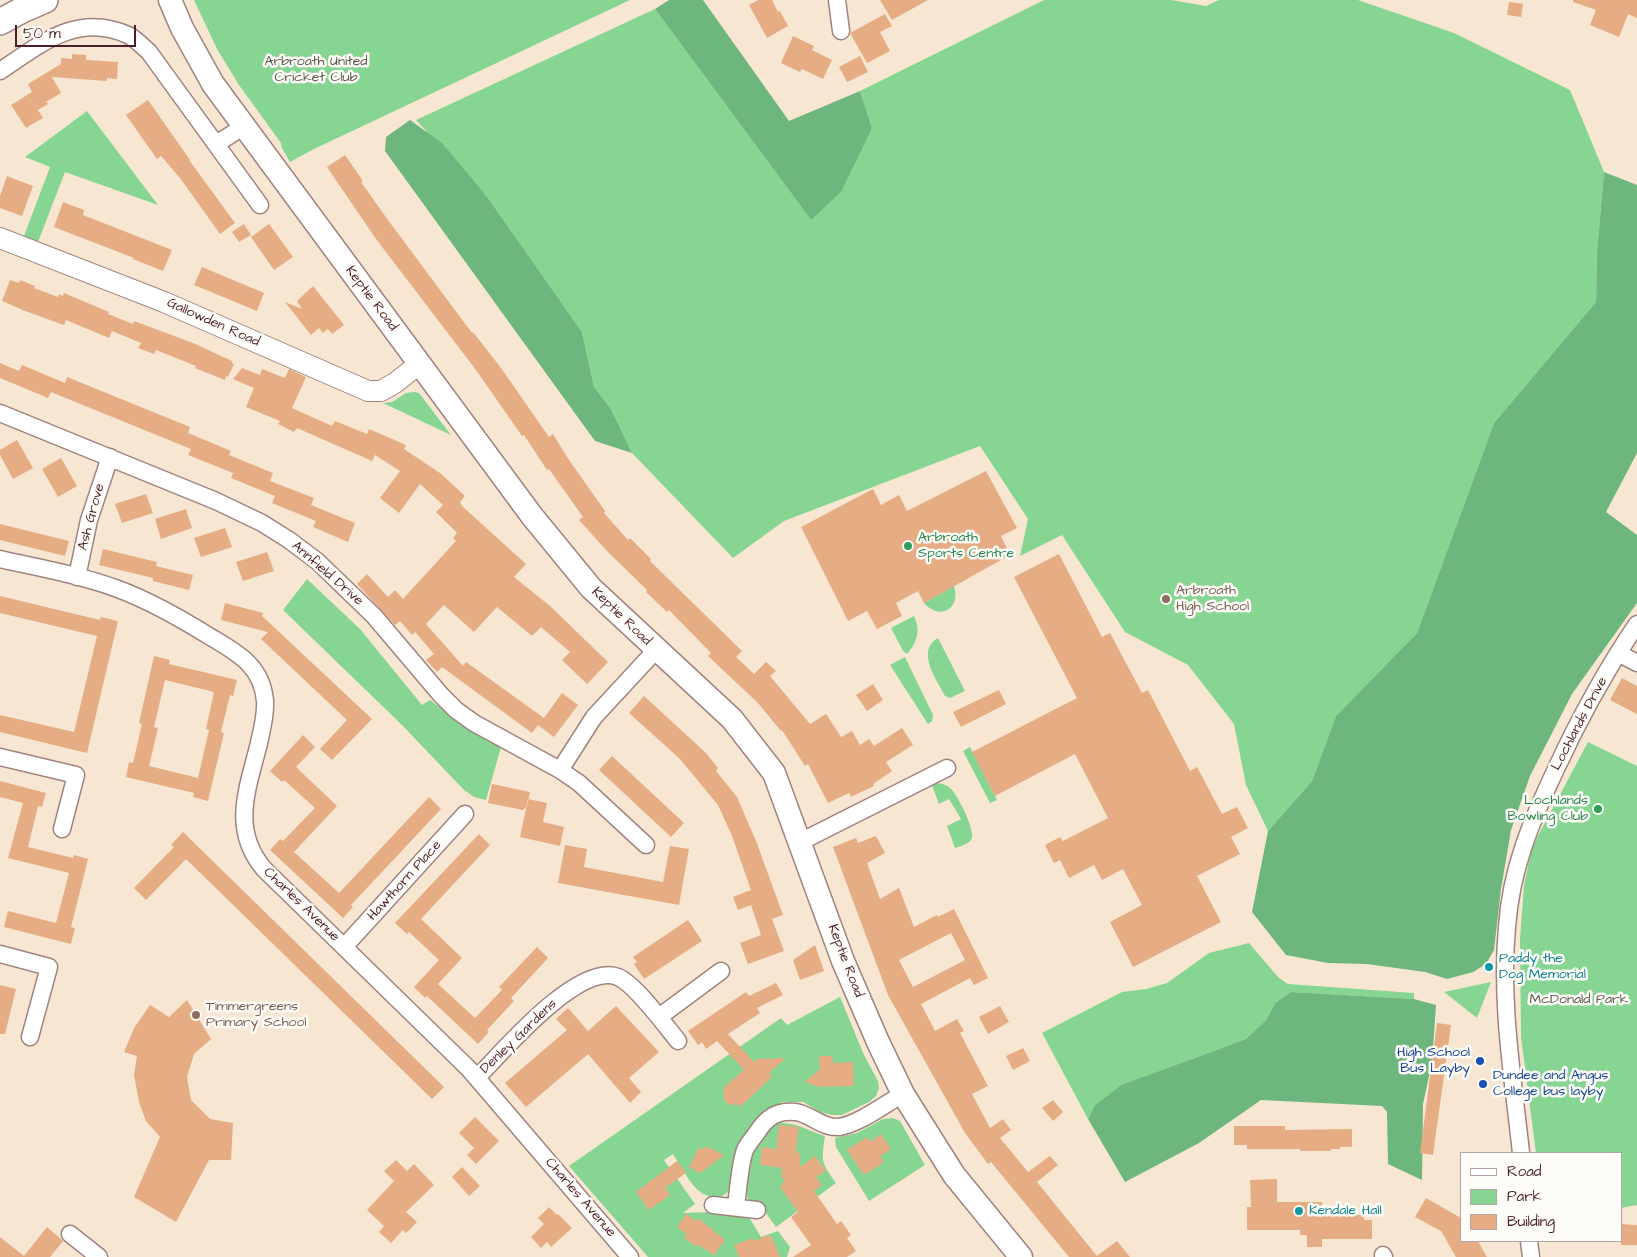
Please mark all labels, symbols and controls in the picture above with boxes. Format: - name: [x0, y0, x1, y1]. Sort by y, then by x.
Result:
- scale bar: [18, 15, 139, 47]
- text: 50 m: [23, 23, 61, 44]
- park label: Arbroath United Cricket Club: [265, 54, 367, 86]
- street label: Keptie Road: [341, 263, 401, 335]
- street label: Gallowden Road: [164, 295, 262, 351]
- street label: Ash Grove: [75, 482, 109, 552]
- place label: Arbroath Sports Centre: [918, 530, 1014, 562]
- street label: Annfield Drive: [288, 538, 366, 610]
- marker: Arbroath Sports Centre: [902, 540, 914, 552]
- place label: Arbroath High School: [1176, 583, 1249, 616]
- street label: Keptie Road: [587, 584, 655, 650]
- marker: Arbroath High School: [1160, 593, 1172, 605]
- street label: Lochlands Drive: [1548, 674, 1612, 774]
- place label: Lochlands Bowling Club: [1508, 793, 1588, 826]
- marker: Lochlands Bowling Club: [1592, 803, 1604, 815]
- street label: Hawthorn Place: [364, 837, 446, 925]
- street label: Charles Avenue: [259, 864, 343, 946]
- street label: Keptie Road: [823, 922, 867, 1000]
- place label: Paddy the Dog Memorial: [1499, 951, 1586, 984]
- marker: Paddy the Dog Memorial: [1483, 961, 1495, 973]
- park label: McDonald Park: [1530, 992, 1628, 1008]
- street label: Denley Gardens: [477, 996, 561, 1078]
- place label: Timmergreens Primary School: [206, 999, 307, 1032]
- marker: Timmergreens Primary School: [190, 1009, 202, 1021]
- place label: High School Bus Layby: [1397, 1045, 1470, 1078]
- marker: High School Bus Layby: [1474, 1055, 1486, 1067]
- place label: Dundee and Angus College bus layby: [1493, 1068, 1608, 1100]
- marker: Dundee and Angus College bus layby: [1477, 1078, 1489, 1090]
- legend: [1460, 1152, 1622, 1242]
- street label: Charles Avenue: [541, 1155, 619, 1241]
- text: Road: [1507, 1161, 1541, 1182]
- text: Park: [1507, 1186, 1542, 1207]
- place label: Kendale Hall: [1309, 1203, 1382, 1219]
- marker: Kendale Hall: [1293, 1205, 1305, 1217]
- text: Building: [1507, 1211, 1555, 1232]

